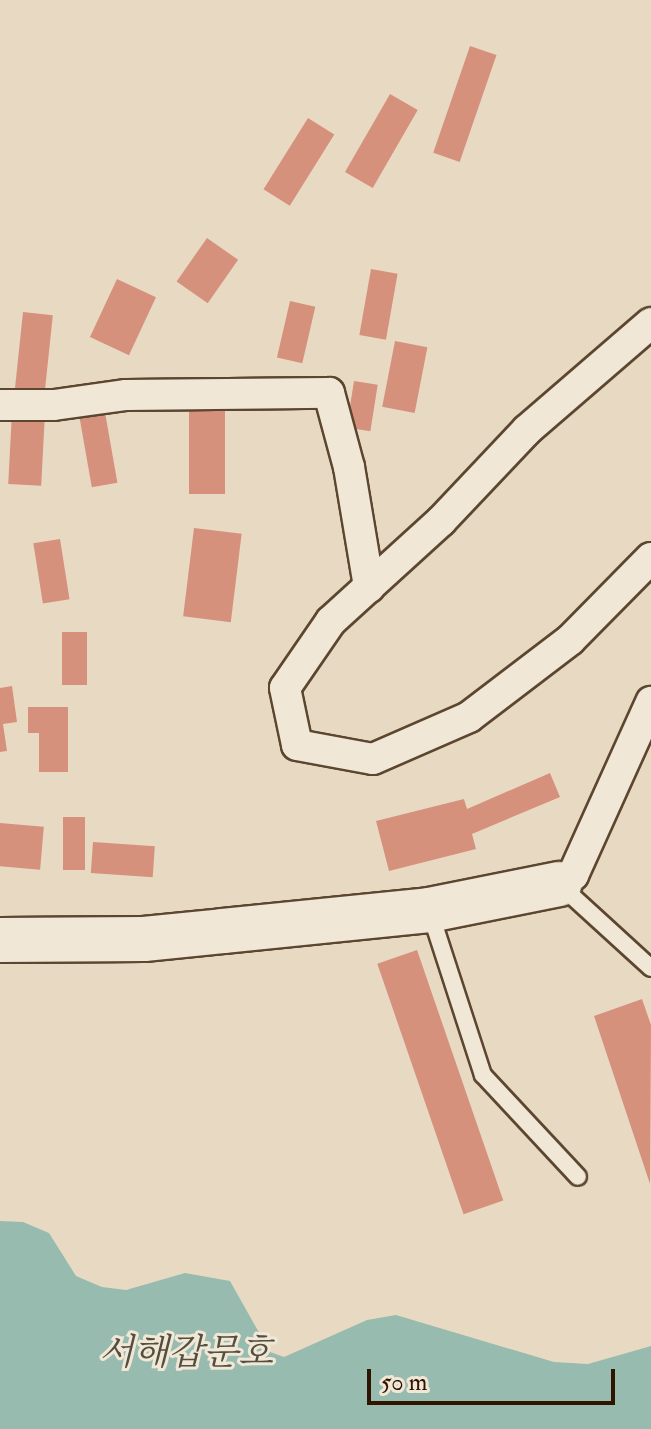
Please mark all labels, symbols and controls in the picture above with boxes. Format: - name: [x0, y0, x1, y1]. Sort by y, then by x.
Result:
- water label: 서해갑문호: [99, 1331, 273, 1375]
- scale bar: [371, 1353, 619, 1403]
- text: 50 m: [381, 1367, 427, 1398]

